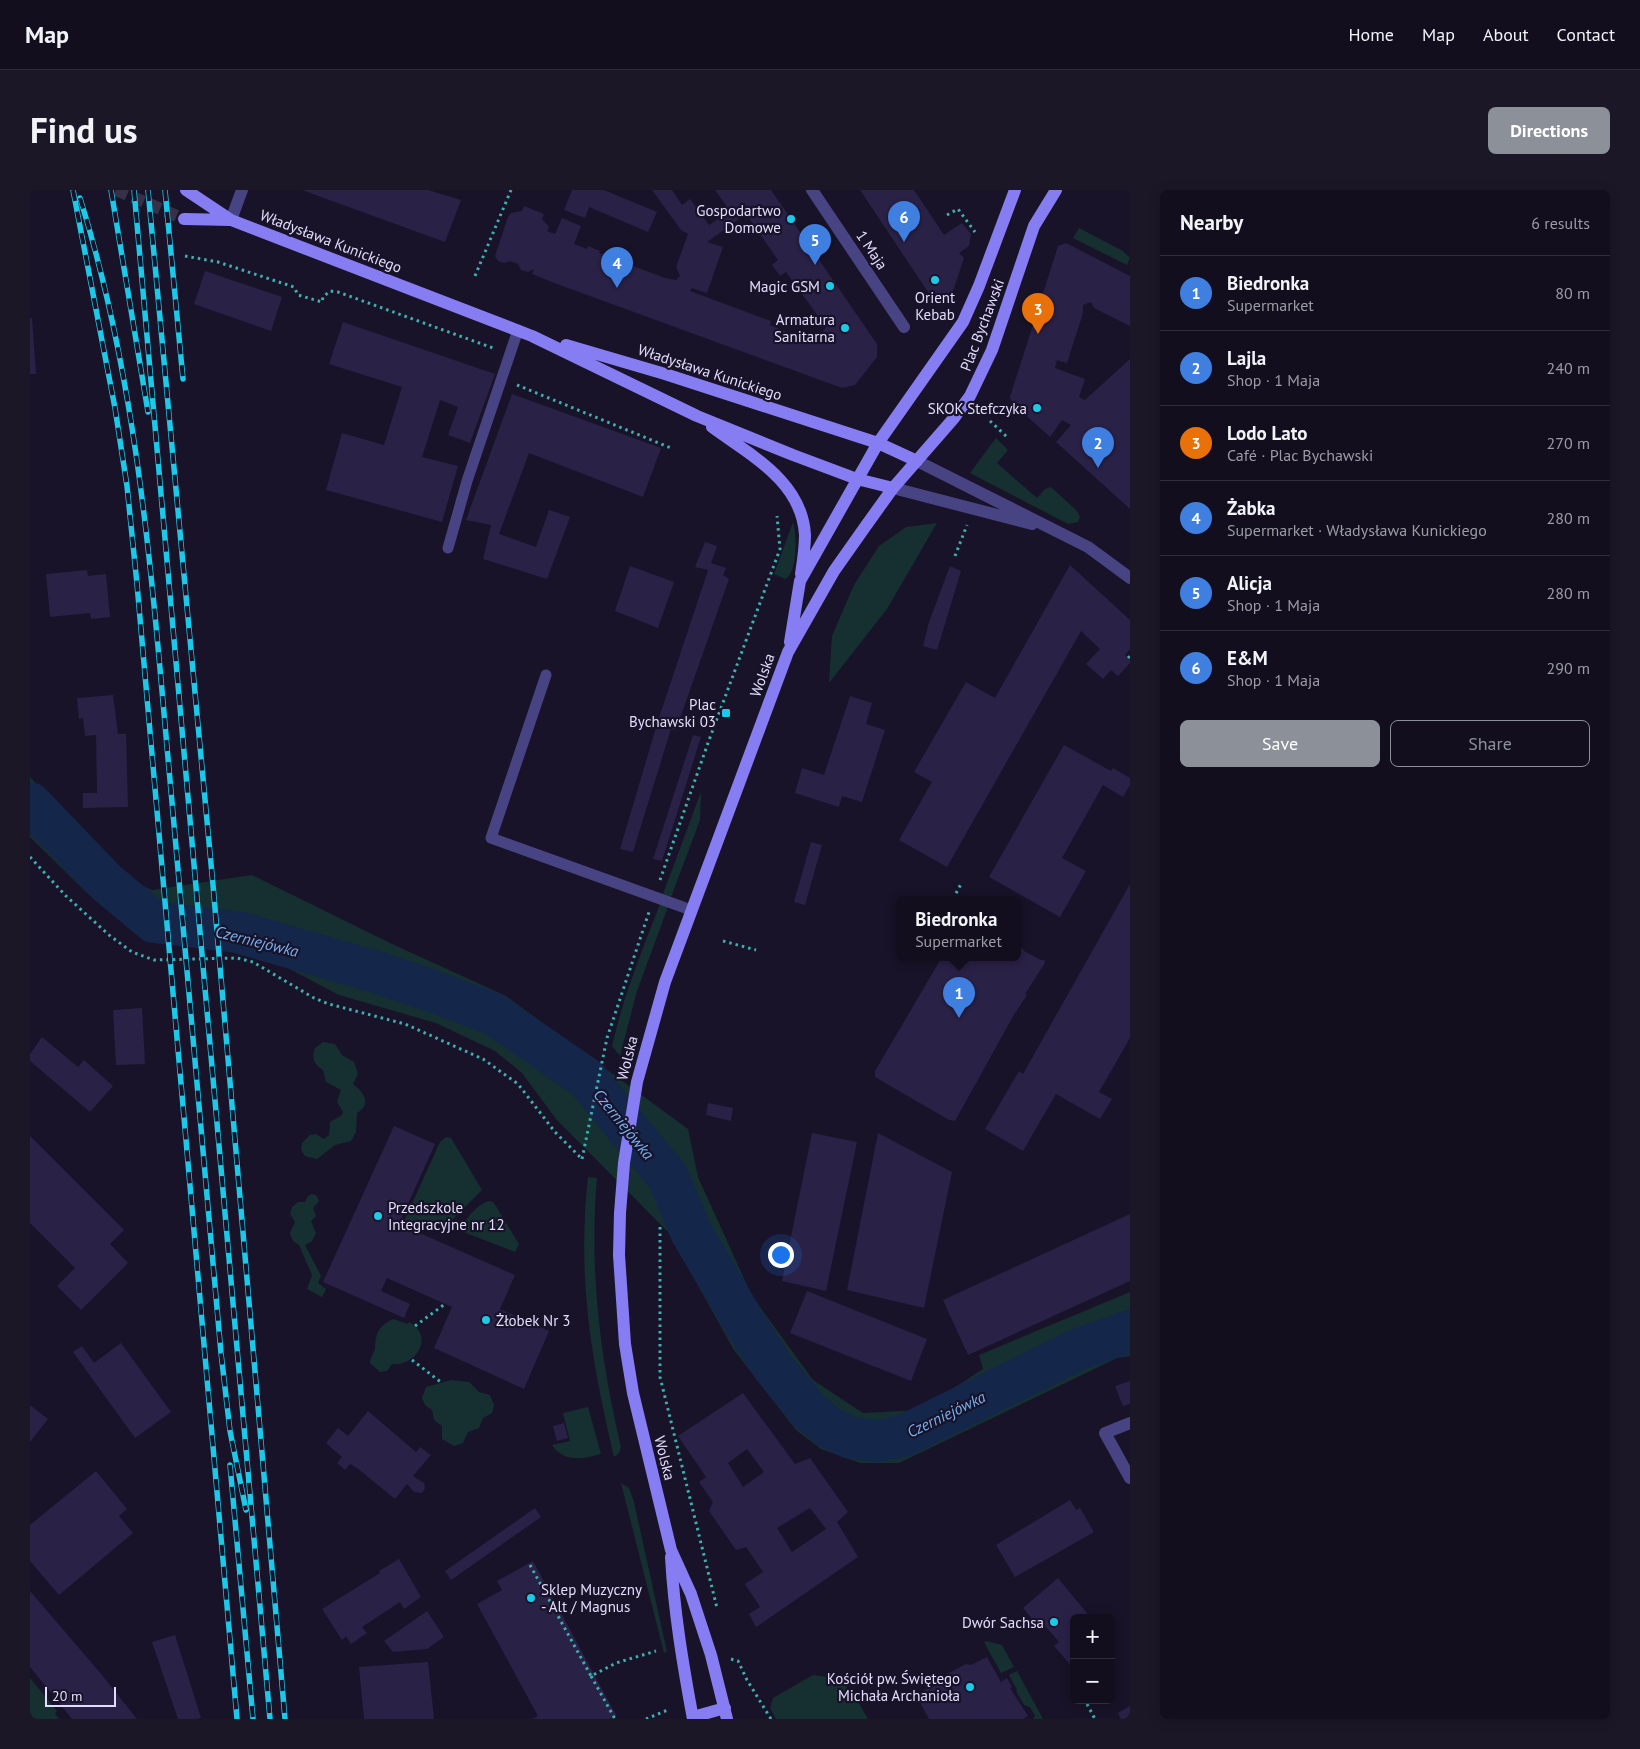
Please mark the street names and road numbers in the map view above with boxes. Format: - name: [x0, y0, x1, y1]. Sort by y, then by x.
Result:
- street label: Władysława Kunickiego: [257, 205, 405, 277]
- street label: 1 Maja: [852, 227, 892, 273]
- street label: Plac Bychawski: [956, 276, 1008, 374]
- street label: Władysława Kunickiego: [636, 340, 784, 404]
- street label: Wolska: [745, 651, 779, 699]
- street label: Wolska: [612, 1034, 642, 1082]
- street label: Wolska: [650, 1434, 680, 1482]

